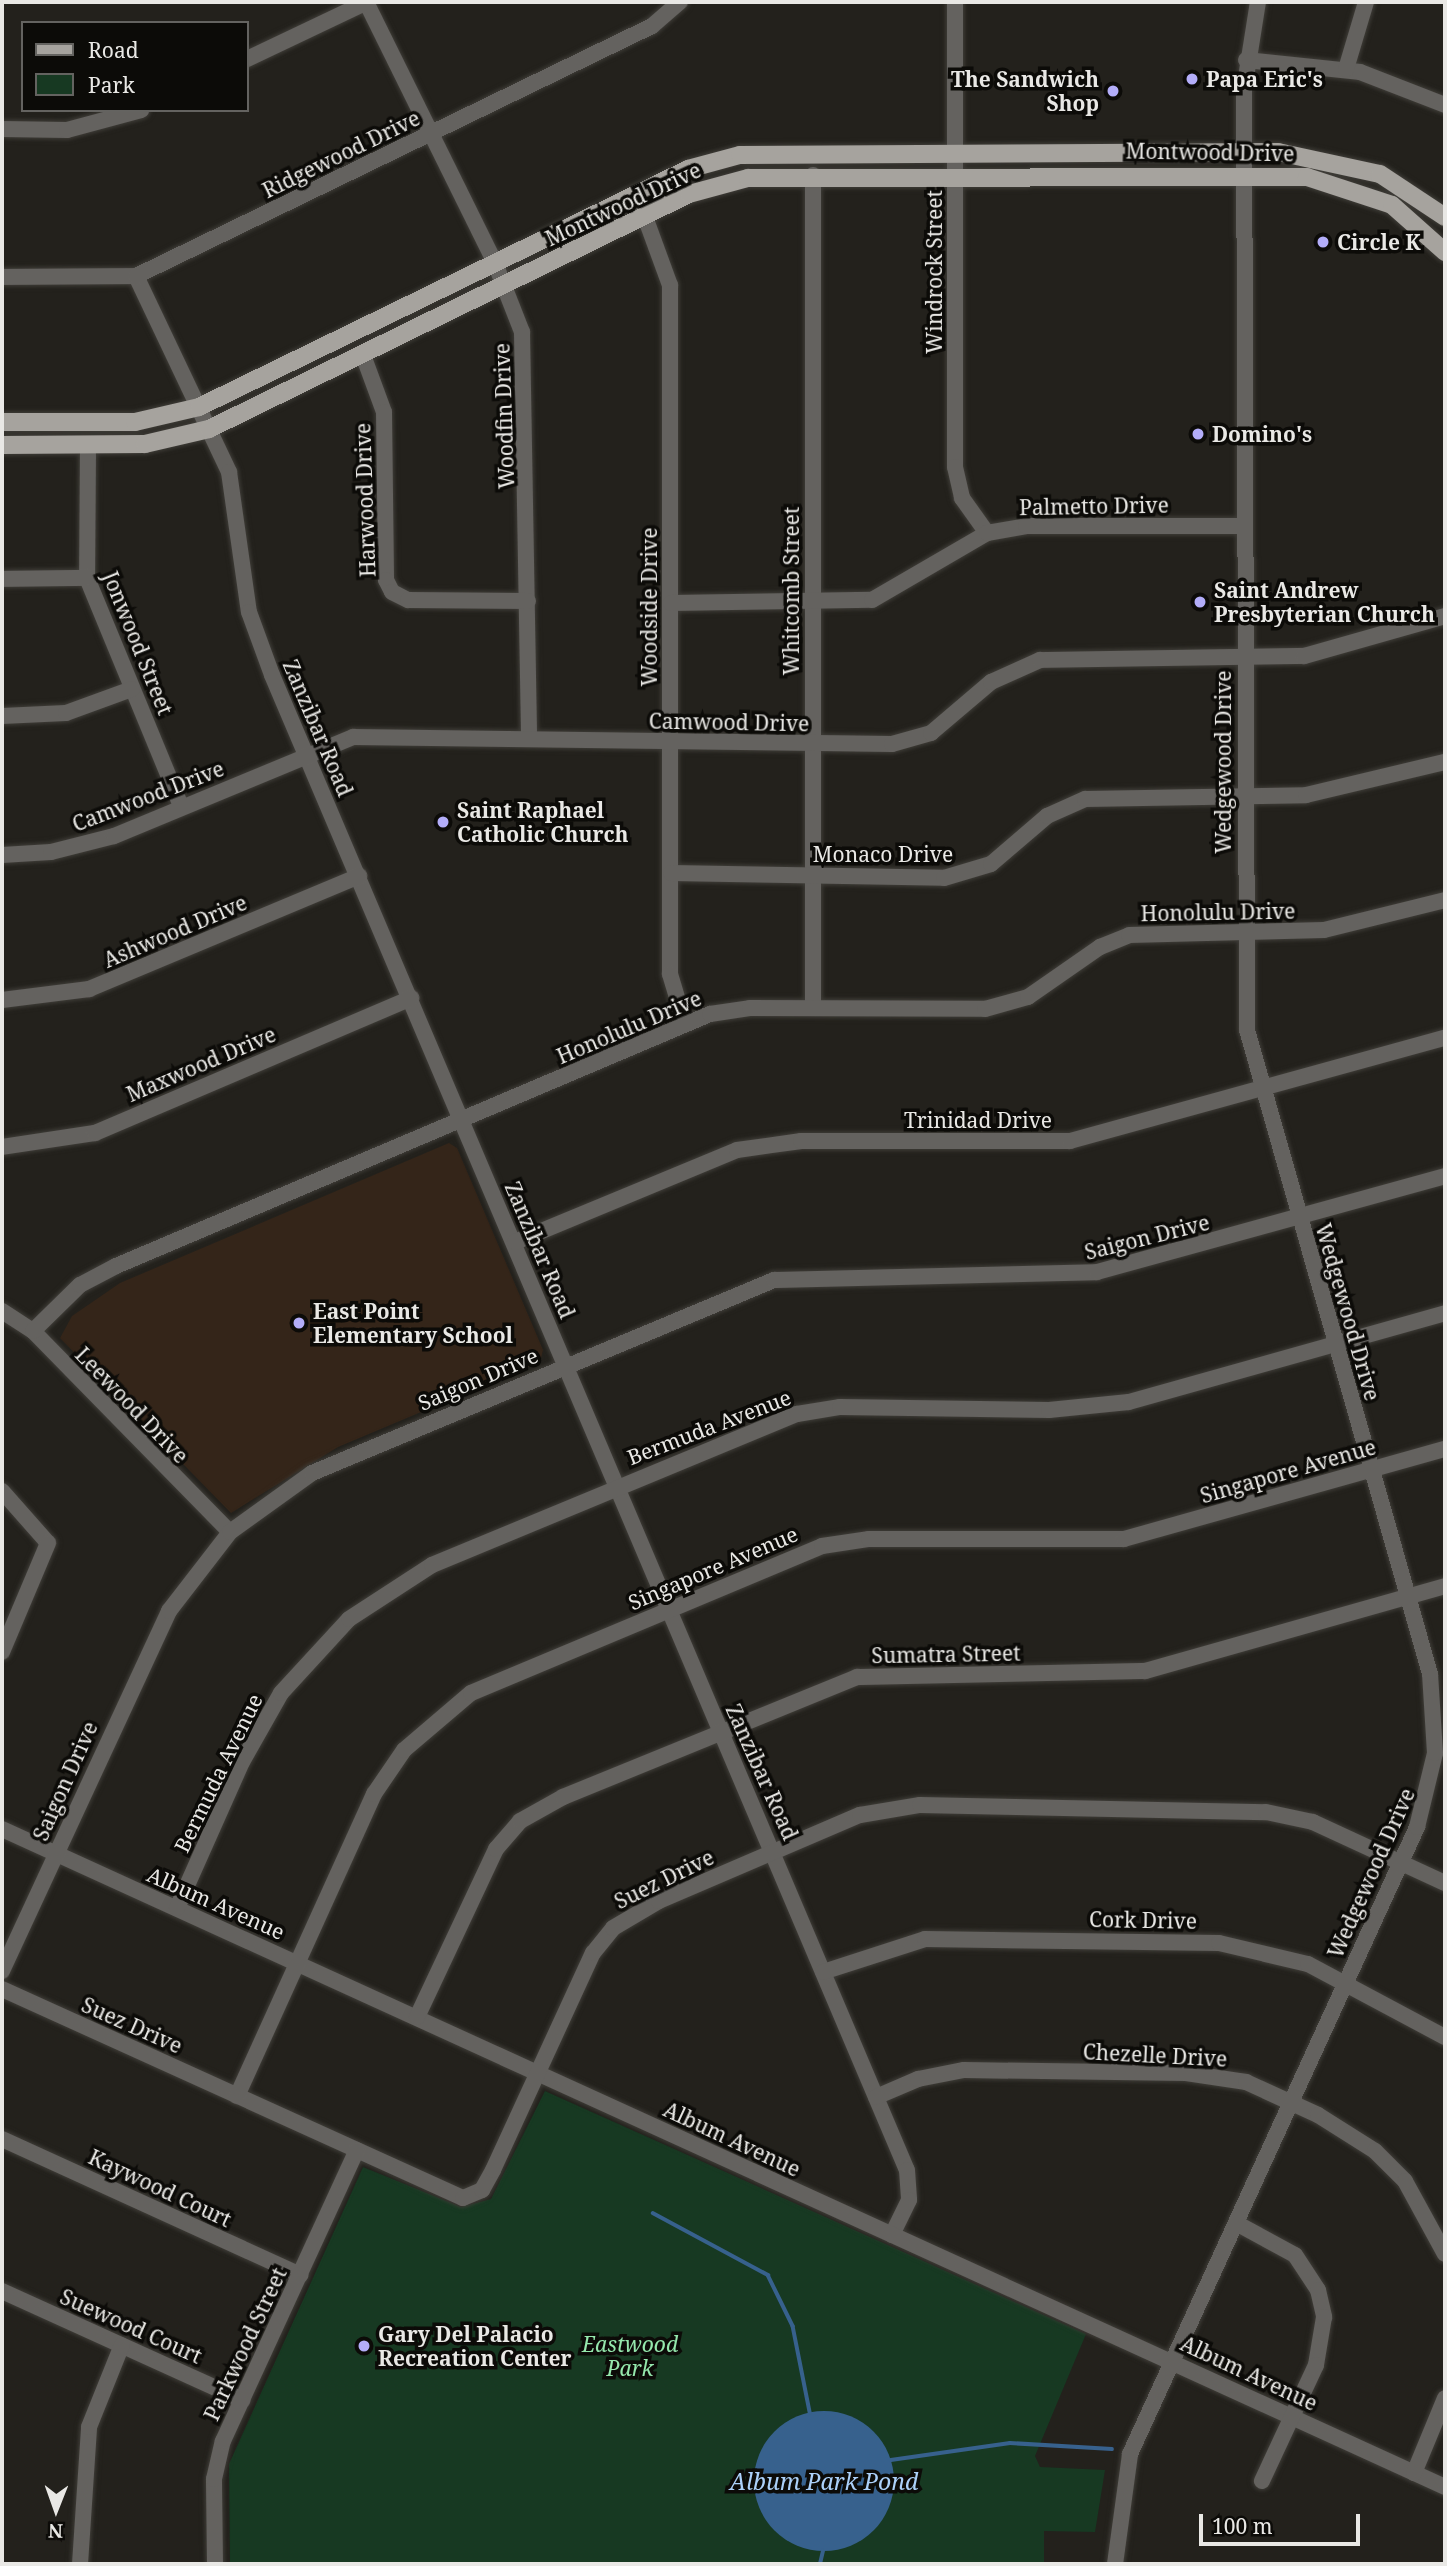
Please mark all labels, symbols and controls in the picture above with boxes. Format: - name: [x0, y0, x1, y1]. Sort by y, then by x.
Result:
- legend: [21, 21, 248, 112]
- text: Road: [88, 36, 139, 64]
- place label: The Sandwich Shop: [951, 66, 1099, 116]
- place label: Papa Eric's: [1206, 66, 1323, 92]
- text: Park: [88, 71, 135, 99]
- marker: Papa Eric's: [1184, 71, 1200, 87]
- marker: The Sandwich Shop: [1105, 83, 1121, 99]
- street label: Ridgewood Drive: [258, 105, 424, 203]
- street label: Montwood Drive: [1125, 138, 1295, 166]
- street label: Montwood Drive: [541, 157, 705, 251]
- street label: Windrock Street: [921, 190, 947, 354]
- place label: Circle K: [1337, 229, 1421, 255]
- marker: Circle K: [1315, 234, 1331, 250]
- street label: Woodfin Drive: [489, 343, 519, 489]
- place label: Domino's: [1212, 421, 1312, 447]
- street label: Harwood Drive: [350, 422, 380, 578]
- marker: Domino's: [1190, 426, 1206, 442]
- street label: Palmetto Drive: [1019, 492, 1169, 520]
- street label: Whitcomb Street: [778, 507, 804, 675]
- street label: Woodside Drive: [636, 528, 662, 686]
- street label: Jonwood Street: [98, 568, 178, 718]
- place label: Saint Andrew Presbyterian Church: [1214, 577, 1435, 627]
- marker: Saint Andrew Presbyterian Church: [1192, 594, 1208, 610]
- street label: Zanzibar Road: [278, 656, 358, 800]
- street label: Wedgewood Drive: [1210, 670, 1236, 854]
- street label: Camwood Drive: [649, 708, 809, 736]
- street label: Camwood Drive: [69, 755, 227, 837]
- place label: Saint Raphael Catholic Church: [457, 797, 628, 847]
- marker: Saint Raphael Catholic Church: [435, 814, 451, 830]
- street label: Monaco Drive: [813, 841, 953, 867]
- street label: Ashwood Drive: [99, 889, 251, 973]
- street label: Honolulu Drive: [1140, 898, 1296, 926]
- street label: Honolulu Drive: [553, 985, 705, 1069]
- street label: Maxwood Drive: [123, 1021, 279, 1107]
- street label: Trinidad Drive: [904, 1107, 1052, 1133]
- street label: Zanzibar Road: [500, 1178, 580, 1322]
- street label: Saigon Drive: [1082, 1209, 1212, 1265]
- street label: Wedgewood Drive: [1311, 1220, 1385, 1404]
- place label: East Point Elementary School: [313, 1298, 513, 1348]
- marker: East Point Elementary School: [291, 1315, 307, 1331]
- street label: Leewood Drive: [70, 1342, 194, 1468]
- street label: Saigon Drive: [414, 1342, 542, 1416]
- street label: Bermuda Avenue: [624, 1384, 794, 1470]
- street label: Singapore Avenue: [1197, 1434, 1379, 1508]
- street label: Singapore Avenue: [625, 1521, 801, 1615]
- street label: Sumatra Street: [871, 1640, 1021, 1668]
- street label: Bermuda Avenue: [169, 1690, 267, 1856]
- street label: Zanzibar Road: [721, 1700, 803, 1844]
- street label: Saigon Drive: [28, 1718, 102, 1844]
- street label: Wedgewood Drive: [1322, 1784, 1420, 1962]
- street label: Suez Drive: [610, 1844, 718, 1914]
- street label: Album Avenue: [143, 1861, 289, 1945]
- street label: Cork Drive: [1089, 1906, 1197, 1934]
- street label: Suez Drive: [78, 1992, 186, 2058]
- street label: Chezelle Drive: [1082, 2039, 1228, 2071]
- street label: Album Avenue: [660, 2096, 804, 2182]
- street label: Kaywood Court: [85, 2144, 235, 2232]
- street label: Parkwood Street: [199, 2263, 291, 2425]
- street label: Suewood Court: [56, 2284, 206, 2368]
- place label: Gary Del Palacio Recreation Center: [378, 2321, 571, 2371]
- street label: Album Avenue: [1177, 2330, 1321, 2416]
- park label: Eastwood Park: [582, 2331, 678, 2381]
- marker: Gary Del Palacio Recreation Center: [356, 2338, 372, 2354]
- water label: Album Park Pond: [730, 2467, 918, 2495]
- north arrow: [21, 2475, 91, 2545]
- scale bar: [1202, 2500, 1363, 2544]
- text: 100 m: [1212, 2512, 1273, 2540]
- text: N: [48, 2518, 63, 2544]

